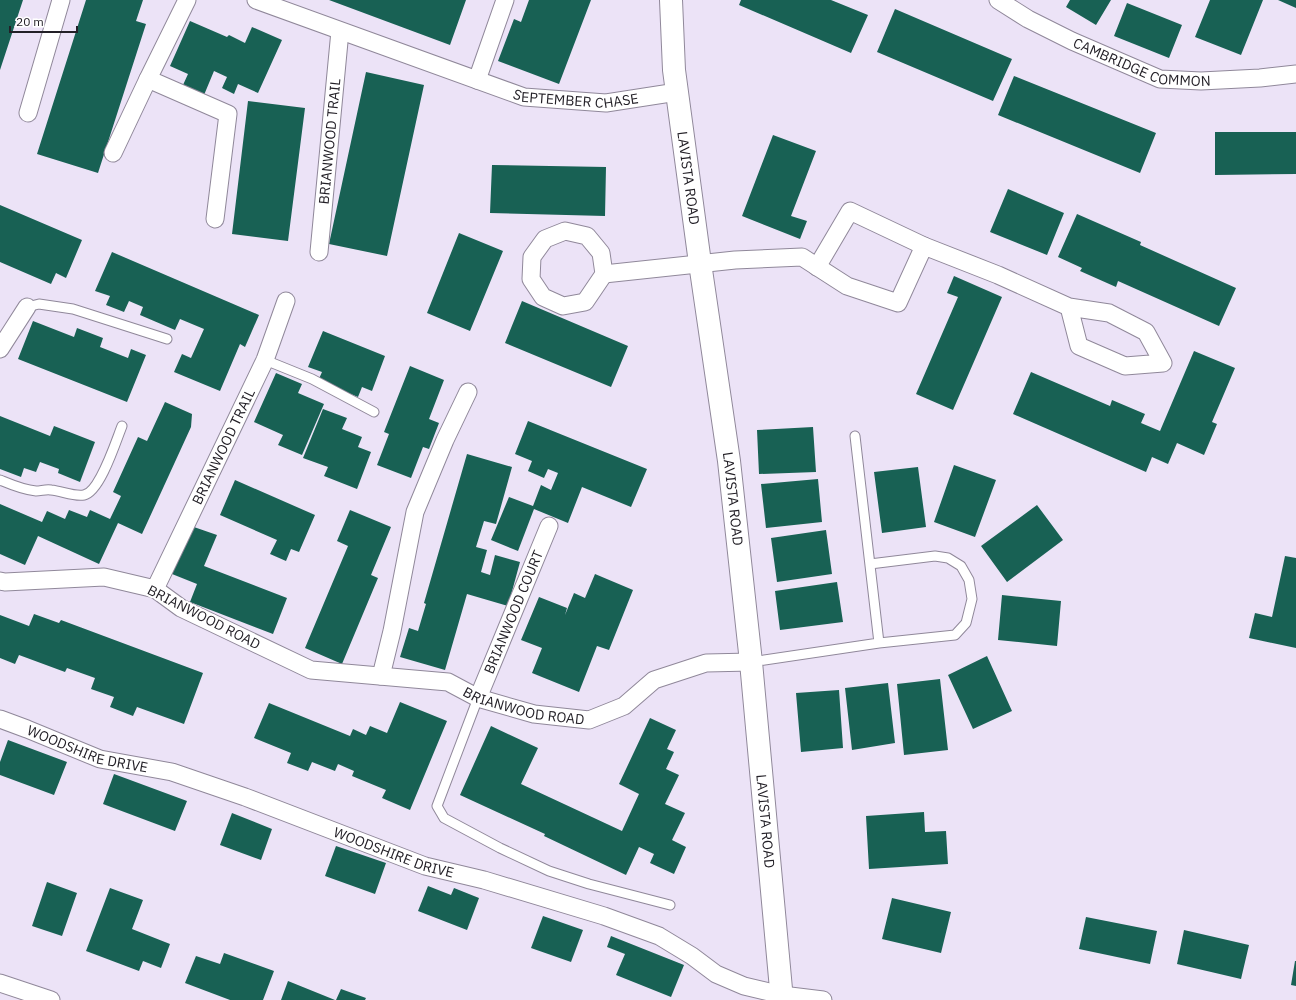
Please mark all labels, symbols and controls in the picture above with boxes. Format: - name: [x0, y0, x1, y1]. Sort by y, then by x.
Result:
- scale bar: [10, 8, 77, 34]
- text: 20 m: [16, 14, 44, 29]
- street label: CAMBRIDGE COMMON: [1070, 34, 1211, 90]
- street label: BRIANWOOD TRAIL: [315, 78, 344, 205]
- street label: SEPTEMBER CHASE: [511, 85, 640, 112]
- street label: LAVISTA ROAD: [673, 130, 704, 226]
- street label: BRIANWOOD TRAIL: [188, 386, 259, 507]
- street label: LAVISTA ROAD: [719, 451, 747, 547]
- street label: BRIANWOOD COURT: [480, 547, 547, 677]
- street label: BRIANWOOD ROAD: [144, 581, 264, 653]
- street label: BRIANWOOD ROAD: [460, 683, 585, 728]
- street label: WOODSHIRE DRIVE: [24, 721, 149, 776]
- street label: LAVISTA ROAD: [752, 774, 779, 869]
- street label: WOODSHIRE DRIVE: [331, 823, 456, 882]

